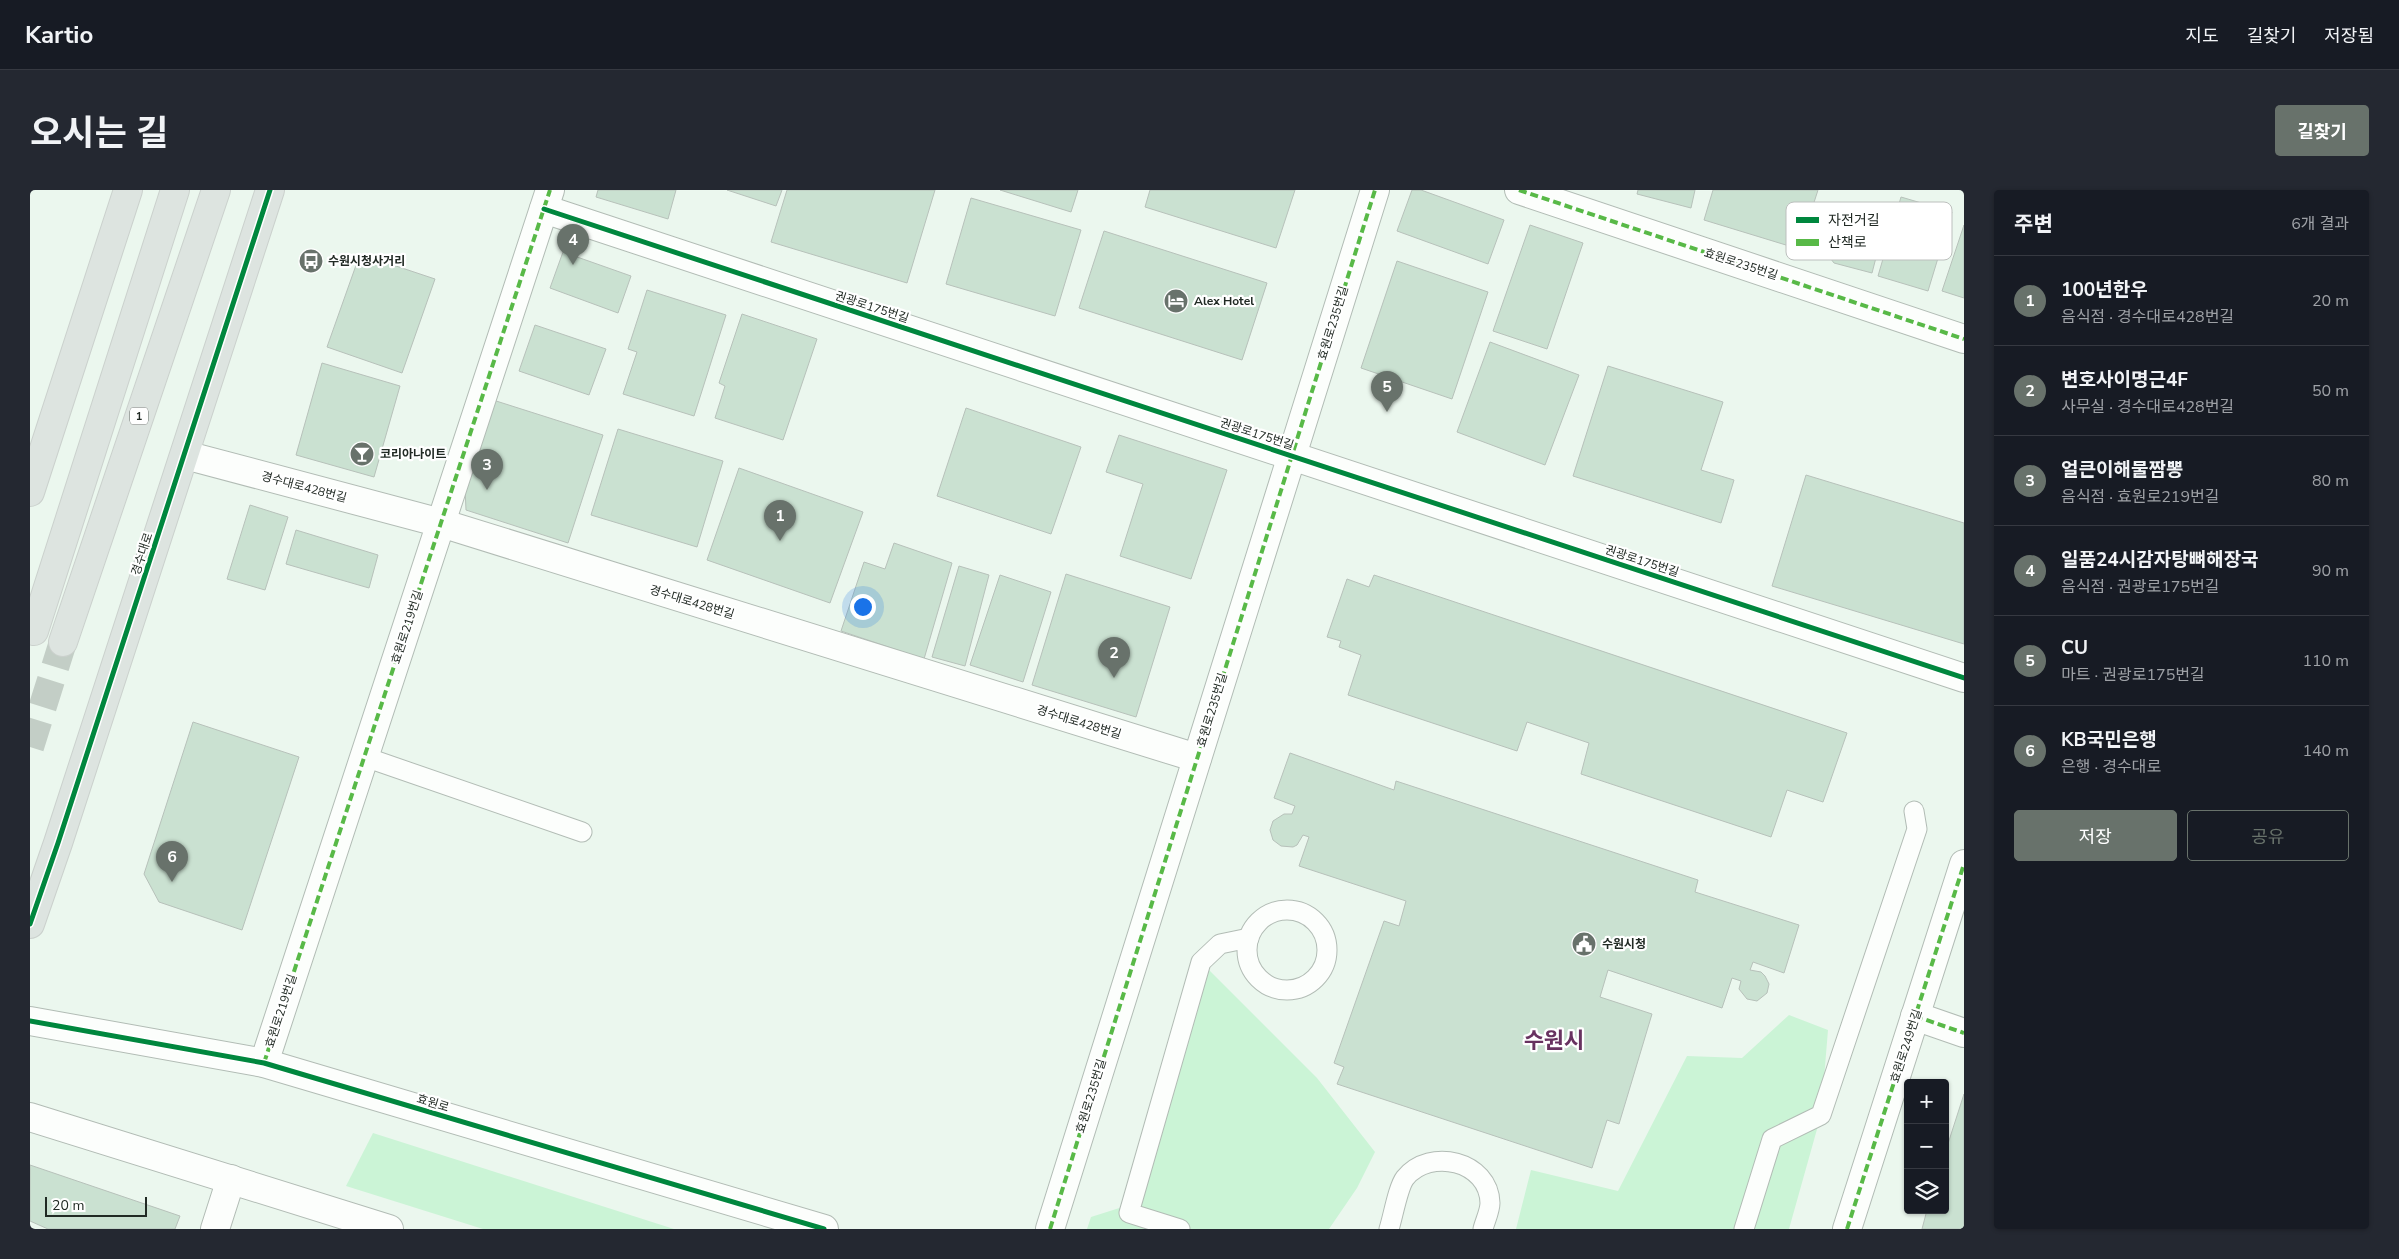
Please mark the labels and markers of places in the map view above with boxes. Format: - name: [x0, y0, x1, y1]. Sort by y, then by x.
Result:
- pin: 4: [557, 224, 589, 265]
- bus stop icon: 수원시청사거리: [298, 248, 324, 274]
- place label: 수원시청사거리: [328, 253, 405, 269]
- hotel icon: Alex Hotel: [1163, 288, 1189, 314]
- place label: Alex Hotel: [1194, 293, 1254, 309]
- pin: 5: [1371, 371, 1403, 412]
- bar icon: 코리아나이트: [349, 441, 375, 467]
- place label: 코리아나이트: [380, 446, 446, 462]
- pin: 3: [471, 449, 503, 490]
- pin: 1: [764, 500, 796, 541]
- pin: 2: [1098, 637, 1130, 678]
- pin: 6: [156, 841, 188, 882]
- public building icon: 수원시청: [1571, 931, 1597, 957]
- place label: 수원시청: [1602, 936, 1646, 952]

